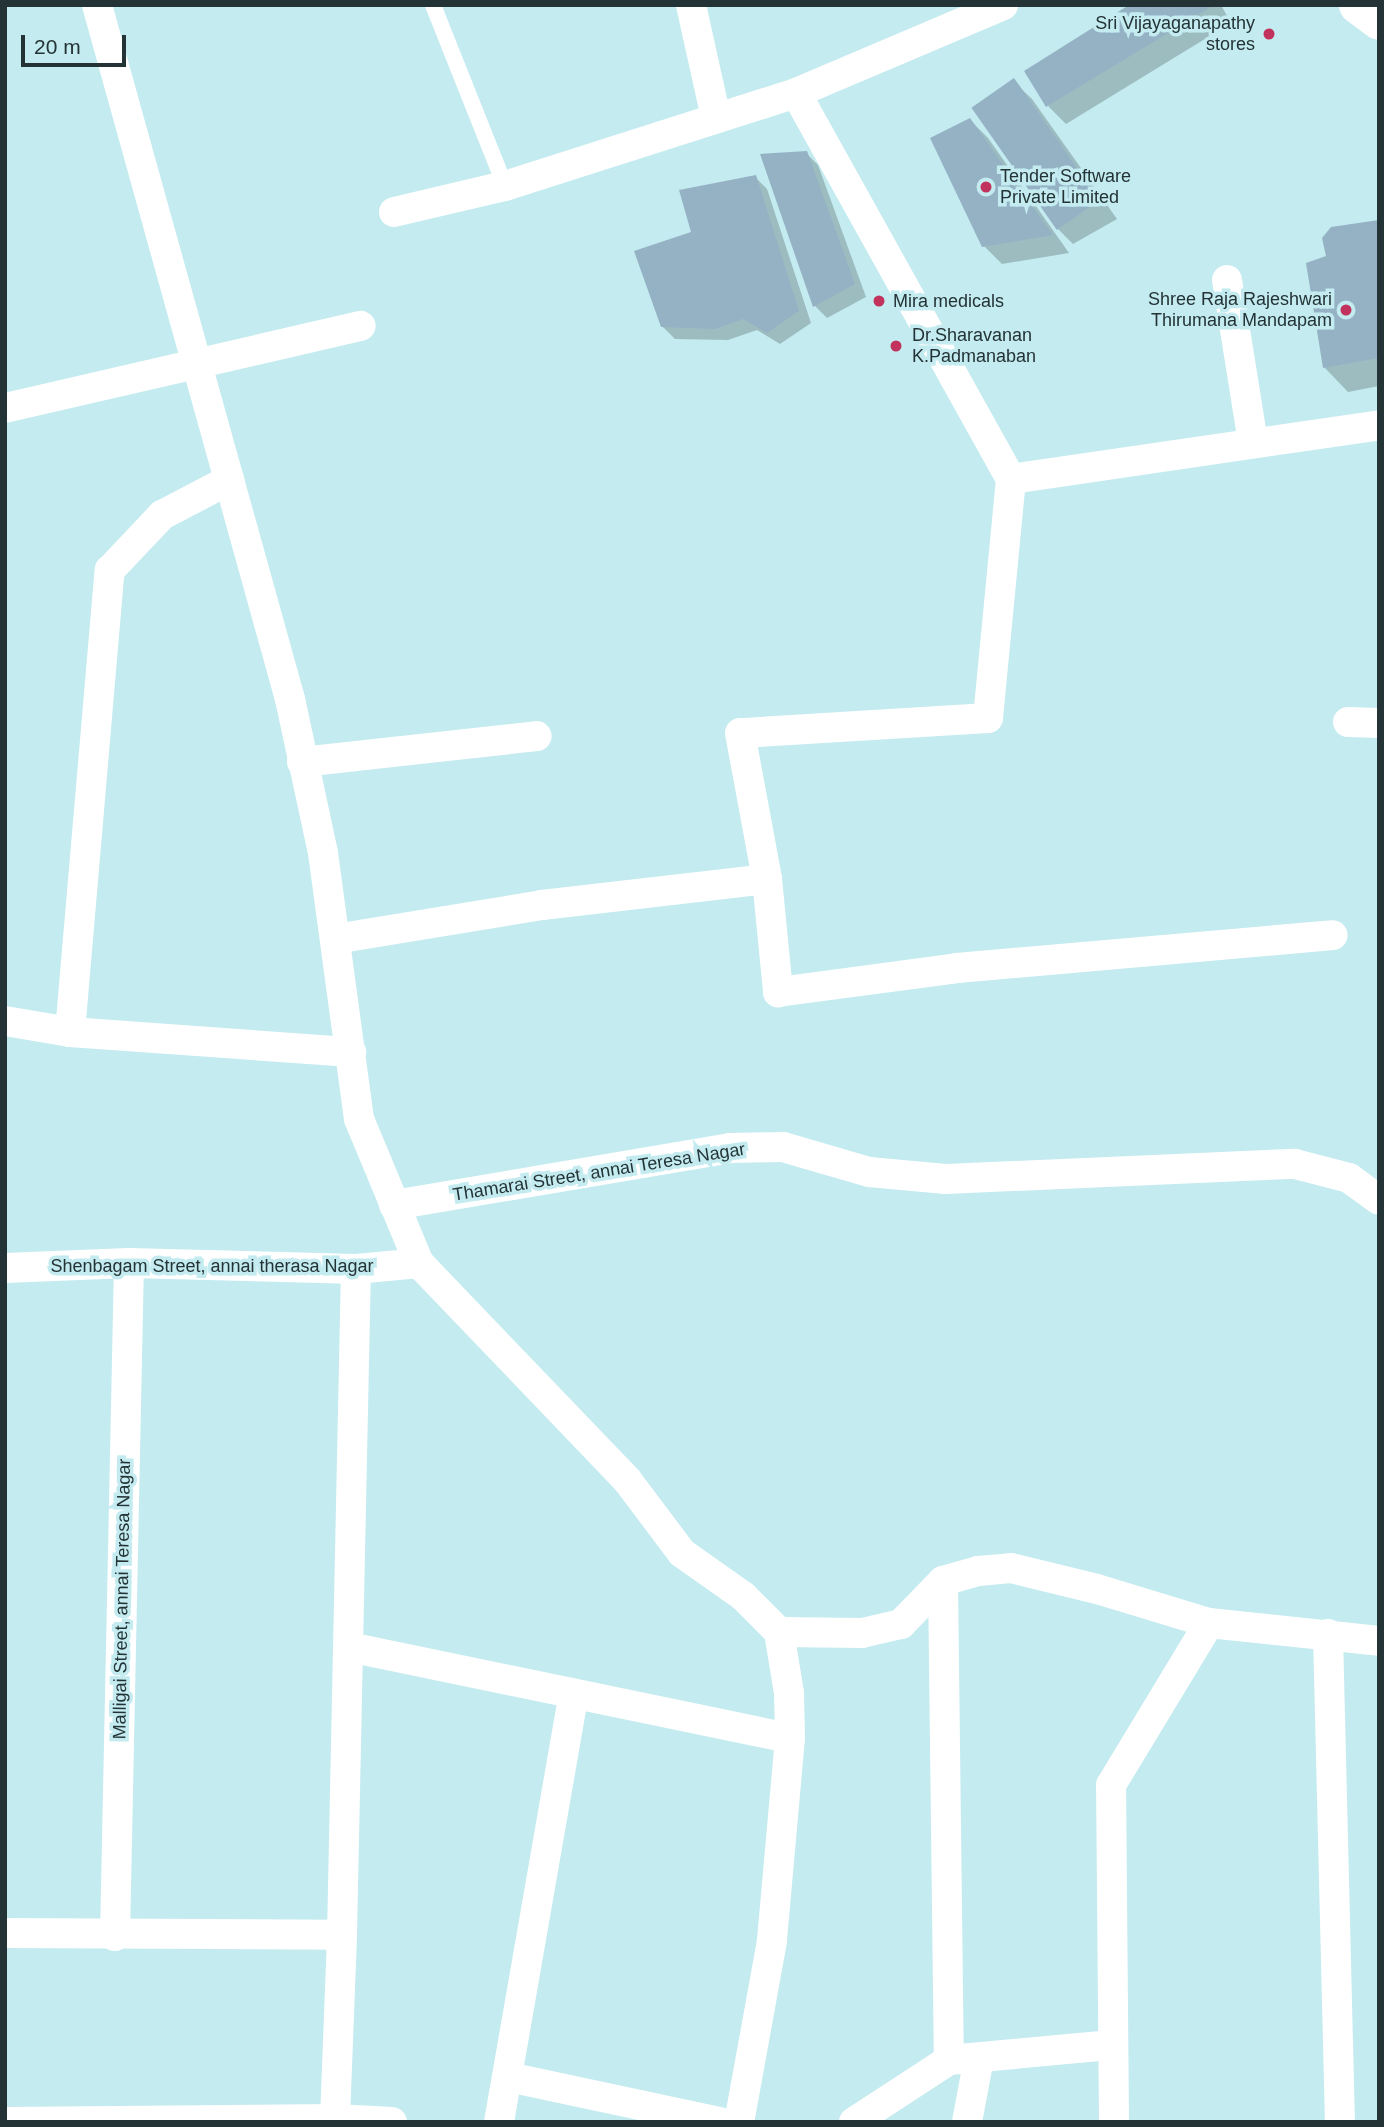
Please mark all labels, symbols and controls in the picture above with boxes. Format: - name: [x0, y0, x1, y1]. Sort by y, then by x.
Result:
- place label: Sri Vijayaganapathy stores: [1095, 13, 1255, 56]
- scale bar: [24, 21, 130, 65]
- marker: Sri Vijayaganapathy stores: [1261, 26, 1277, 42]
- text: 20 m: [34, 35, 81, 58]
- place label: Tender Software Private Limited: [1000, 166, 1131, 208]
- marker: Tender Software Private Limited: [978, 179, 994, 195]
- place label: Shree Raja Rajeshwari Thirumana Mandapam: [1148, 289, 1332, 332]
- place label: Mira medicals: [893, 290, 1004, 312]
- marker: Mira medicals: [871, 293, 887, 309]
- marker: Shree Raja Rajeshwari Thirumana Mandapam: [1338, 302, 1354, 318]
- place label: Dr.Sharavanan K.Padmanaban: [912, 325, 1036, 368]
- marker: Dr.Sharavanan K.Padmanaban: [886, 336, 906, 356]
- street label: Thamarai Street, annai Teresa Nagar: [451, 1138, 747, 1206]
- street label: Shenbagam Street, annai therasa Nagar: [50, 1255, 374, 1277]
- street label: Malligai Street, annai Teresa Nagar: [109, 1458, 135, 1740]

